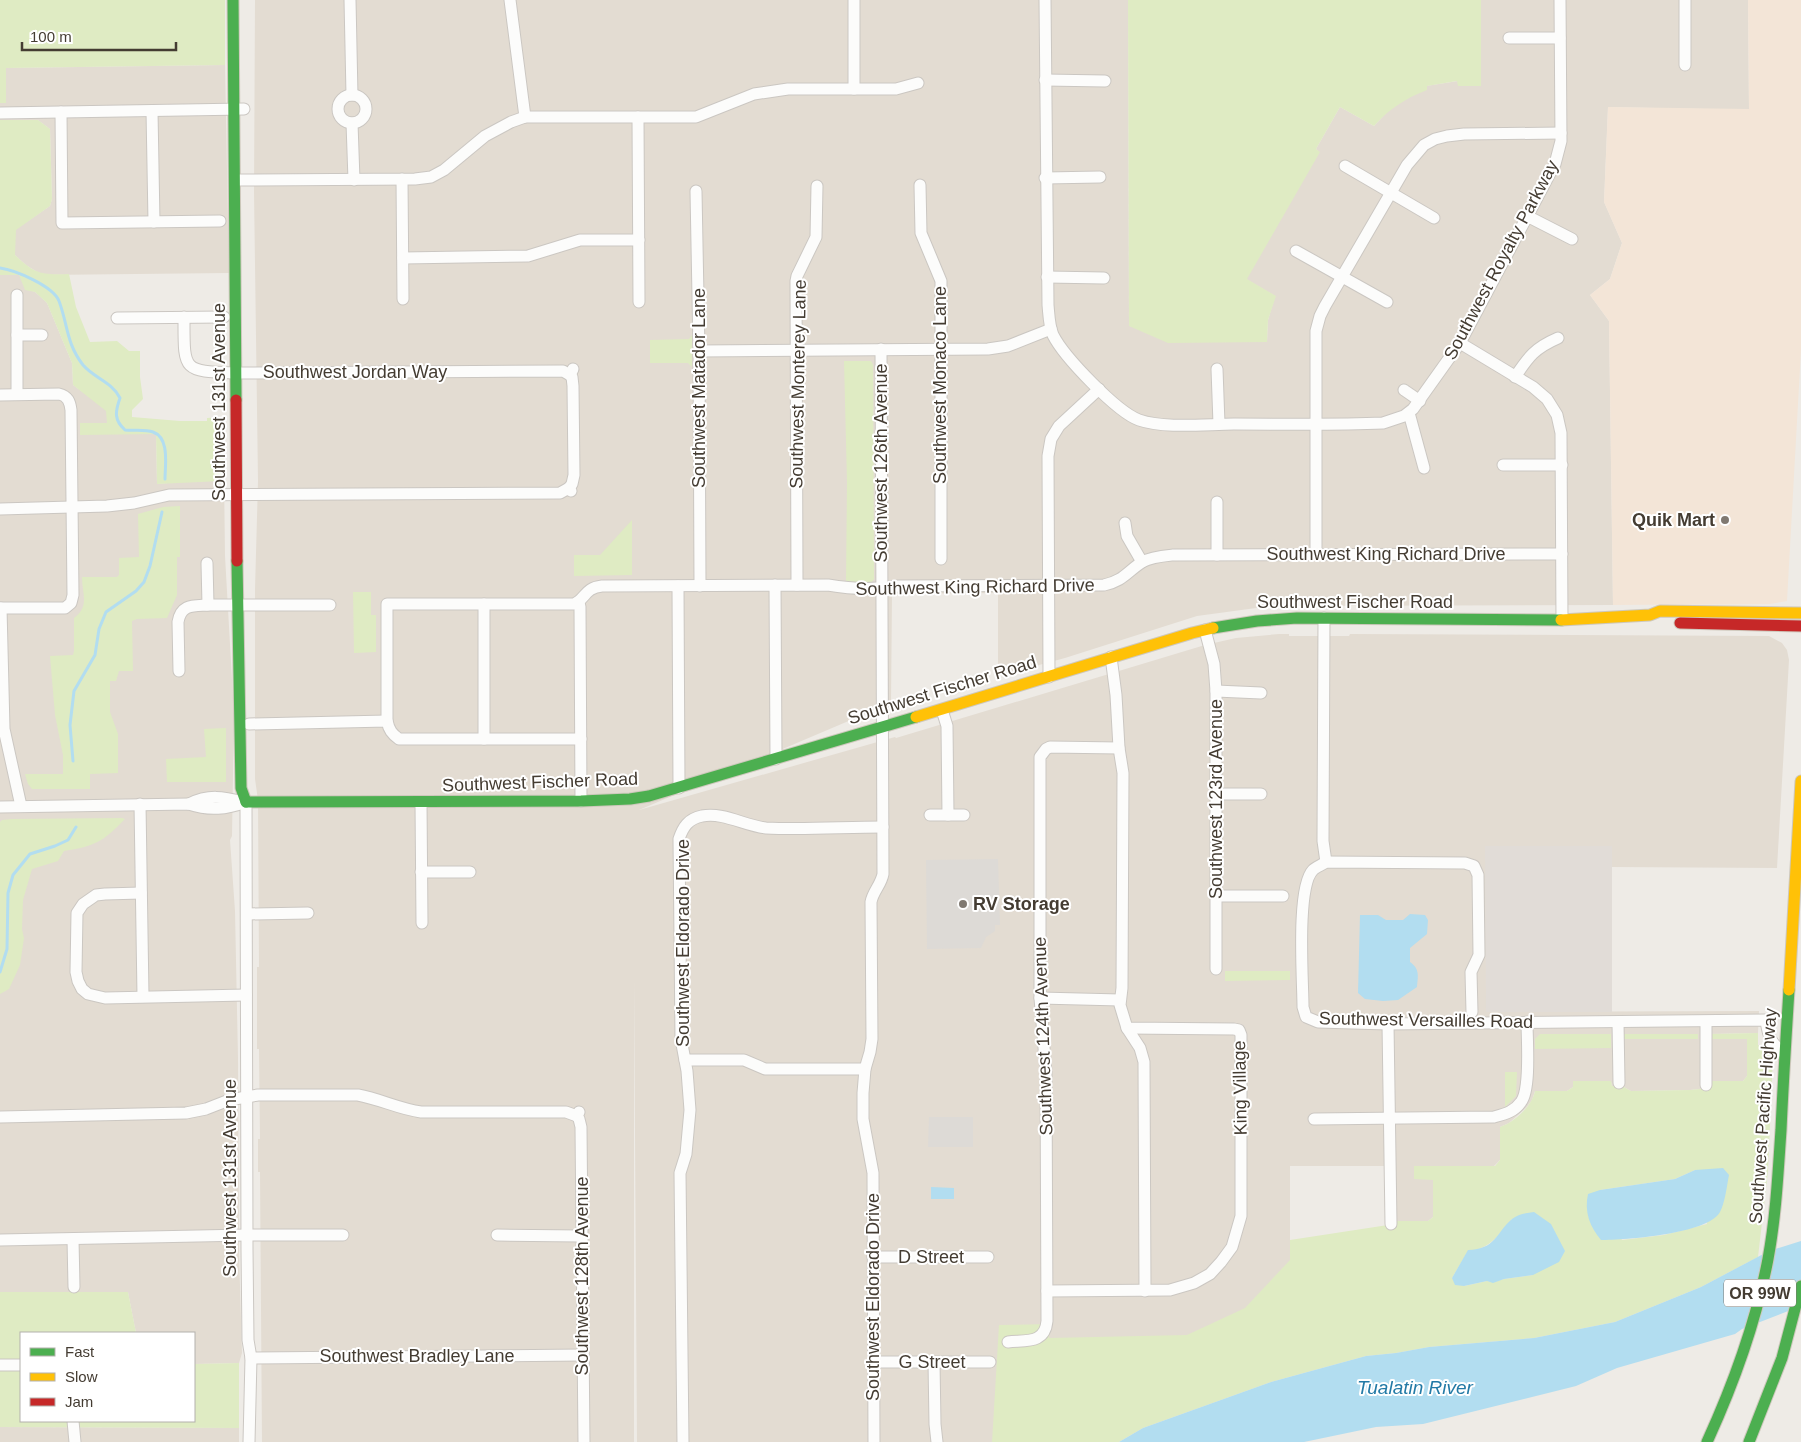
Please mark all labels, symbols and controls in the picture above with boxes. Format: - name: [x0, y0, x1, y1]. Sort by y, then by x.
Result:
- scale bar: [22, 20, 176, 52]
- text: 100 m: [30, 28, 72, 45]
- street label: Southwest Royalty Parkway: [1440, 157, 1562, 363]
- street label: Southwest Monterey Lane: [786, 279, 810, 489]
- street label: Southwest Monaco Lane: [930, 286, 950, 484]
- street label: Southwest Matador Lane: [689, 288, 709, 488]
- street label: Southwest 131st Avenue: [209, 303, 229, 501]
- street label: Southwest Jordan Way: [263, 362, 447, 382]
- street label: Southwest 126th Avenue: [871, 364, 891, 562]
- place label: Quik Mart: [1632, 510, 1715, 530]
- marker: Quik Mart: [1719, 514, 1731, 526]
- street label: Southwest King Richard Drive: [1266, 544, 1506, 564]
- street label: Southwest King Richard Drive: [855, 575, 1095, 599]
- street label: Southwest Fischer Road: [1257, 592, 1453, 612]
- street label: Southwest Fischer Road: [845, 652, 1039, 728]
- street label: Southwest 123rd Avenue: [1206, 699, 1226, 899]
- street label: Southwest Fischer Road: [442, 769, 638, 795]
- street label: Southwest Eldorado Drive: [673, 839, 693, 1047]
- place label: RV Storage: [973, 894, 1070, 914]
- marker: RV Storage: [957, 898, 969, 910]
- street label: Southwest 124th Avenue: [1030, 936, 1056, 1136]
- street label: Southwest Versailles Road: [1319, 1008, 1533, 1032]
- street label: Southwest Pacific Highway: [1745, 1008, 1781, 1224]
- street label: King Village: [1229, 1040, 1251, 1136]
- street label: Southwest 131st Avenue: [220, 1079, 240, 1277]
- street label: Southwest 128th Avenue: [572, 1177, 592, 1375]
- street label: Southwest Eldorado Drive: [863, 1193, 883, 1401]
- street label: D Street: [898, 1247, 964, 1267]
- road number: OR 99W: [1724, 1280, 1796, 1306]
- legend: [20, 1332, 195, 1422]
- text: Fast: [65, 1343, 95, 1360]
- street label: Southwest Bradley Lane: [319, 1346, 515, 1366]
- street label: G Street: [898, 1352, 966, 1372]
- text: Slow: [65, 1368, 98, 1385]
- water label: Tualatin River: [1357, 1377, 1474, 1398]
- text: Jam: [65, 1393, 93, 1410]

